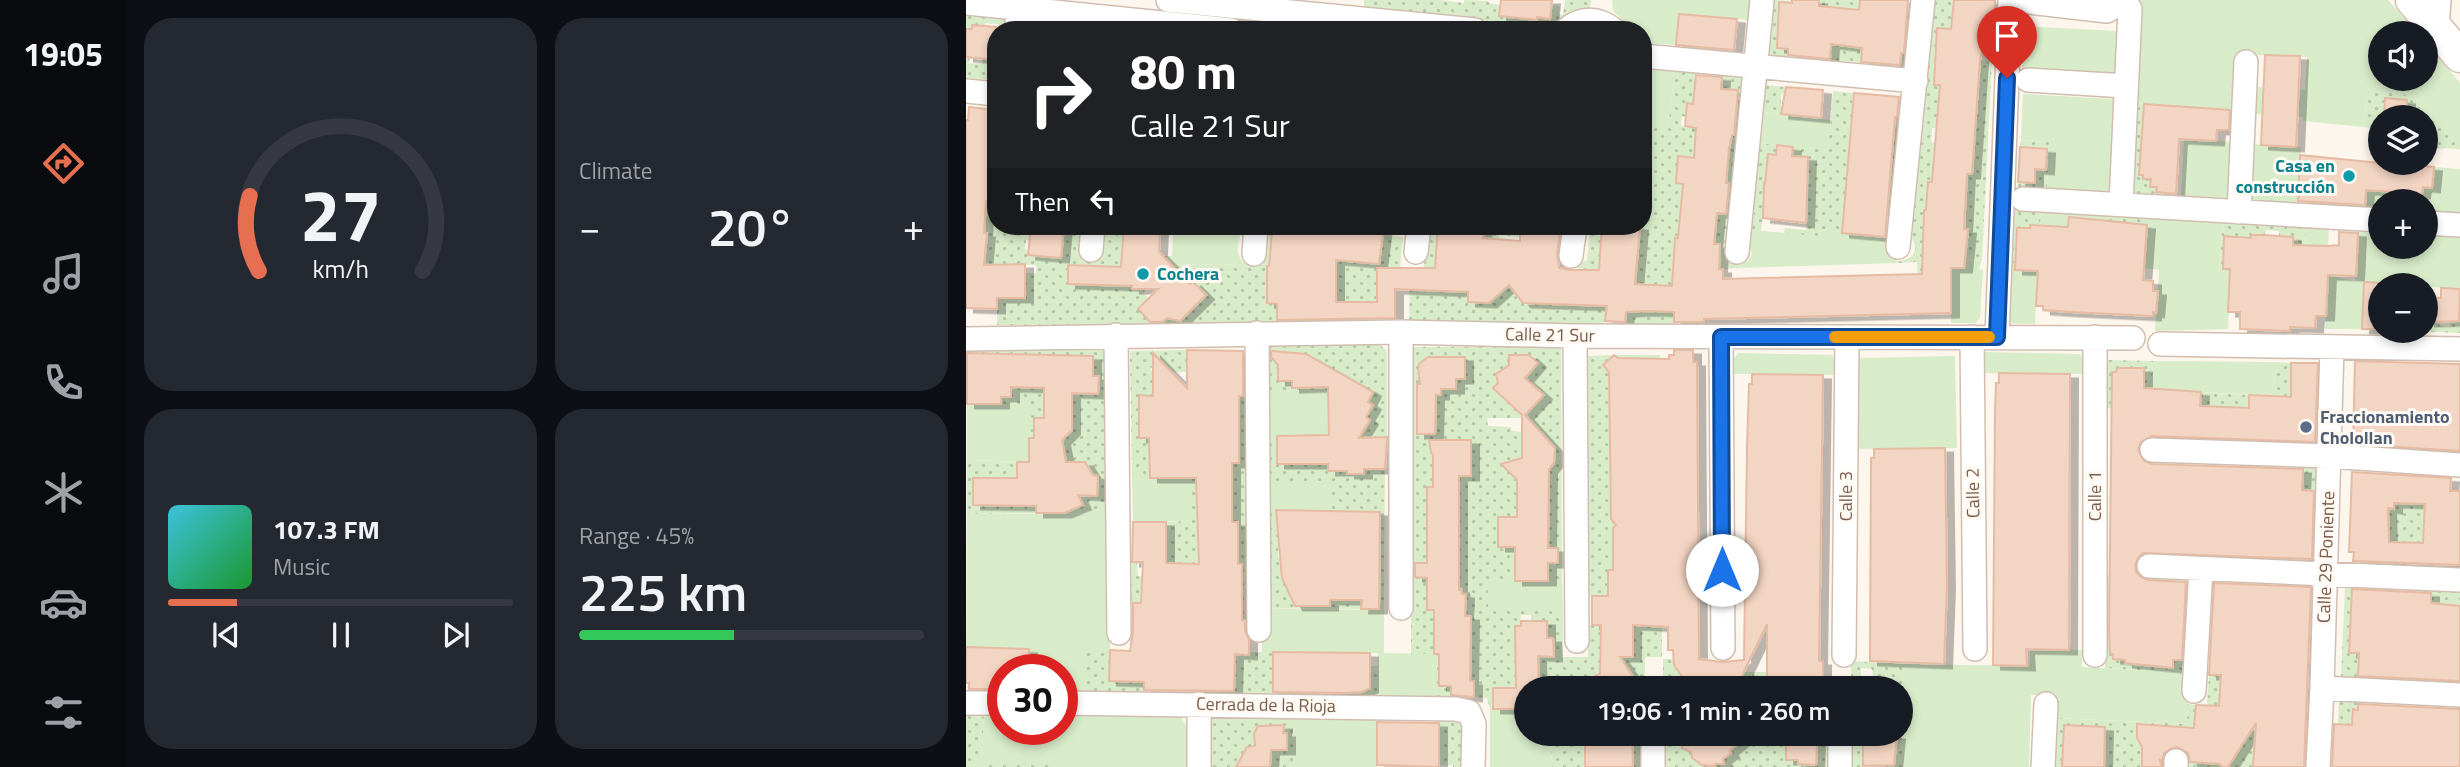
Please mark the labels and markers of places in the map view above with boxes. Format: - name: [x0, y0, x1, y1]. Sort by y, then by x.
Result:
- pin: [1977, 6, 2037, 78]
- place label: Casa en construcción: [2236, 152, 2335, 200]
- marker: Casa en construcción: [2341, 168, 2357, 184]
- place label: Cochera: [1157, 260, 1219, 287]
- marker: Cochera: [1135, 266, 1151, 282]
- place label: Fraccionamiento Cholollan: [2320, 403, 2450, 451]
- marker: Fraccionamiento Cholollan: [2298, 419, 2314, 435]

